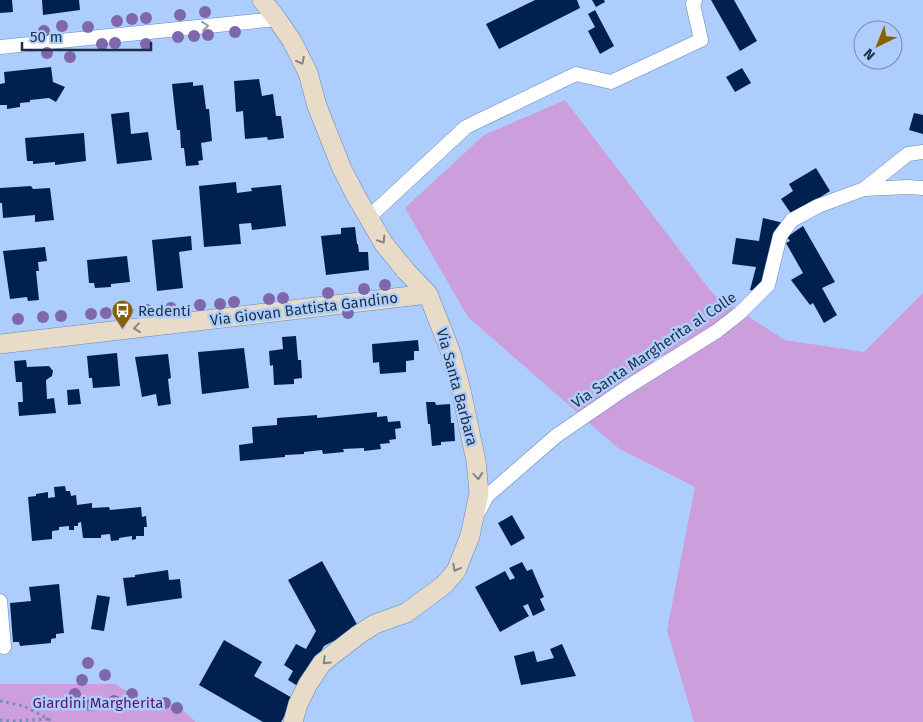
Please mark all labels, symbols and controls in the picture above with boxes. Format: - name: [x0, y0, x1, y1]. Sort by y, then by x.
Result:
- scale bar: [22, 20, 151, 52]
- north arrow: [853, 20, 903, 70]
- one-way arrow: [201, 21, 209, 32]
- text: 50 m: [30, 28, 63, 46]
- text: N: [860, 45, 879, 64]
- one-way arrow: [295, 55, 305, 64]
- one-way arrow: [376, 234, 385, 244]
- street label: Via Santa Margherita al Colle: [568, 288, 740, 412]
- street label: Via Giovan Battista Gandino: [209, 289, 399, 329]
- bus stop icon: Redenti: [110, 299, 134, 330]
- place label: Redenti: [138, 302, 191, 320]
- one-way arrow: [132, 322, 140, 333]
- street label: Via Santa Barbara: [433, 326, 481, 448]
- one-way arrow: [472, 472, 483, 480]
- one-way arrow: [452, 562, 462, 571]
- one-way arrow: [323, 655, 332, 664]
- park label: Giardini Margherita: [32, 694, 164, 712]

